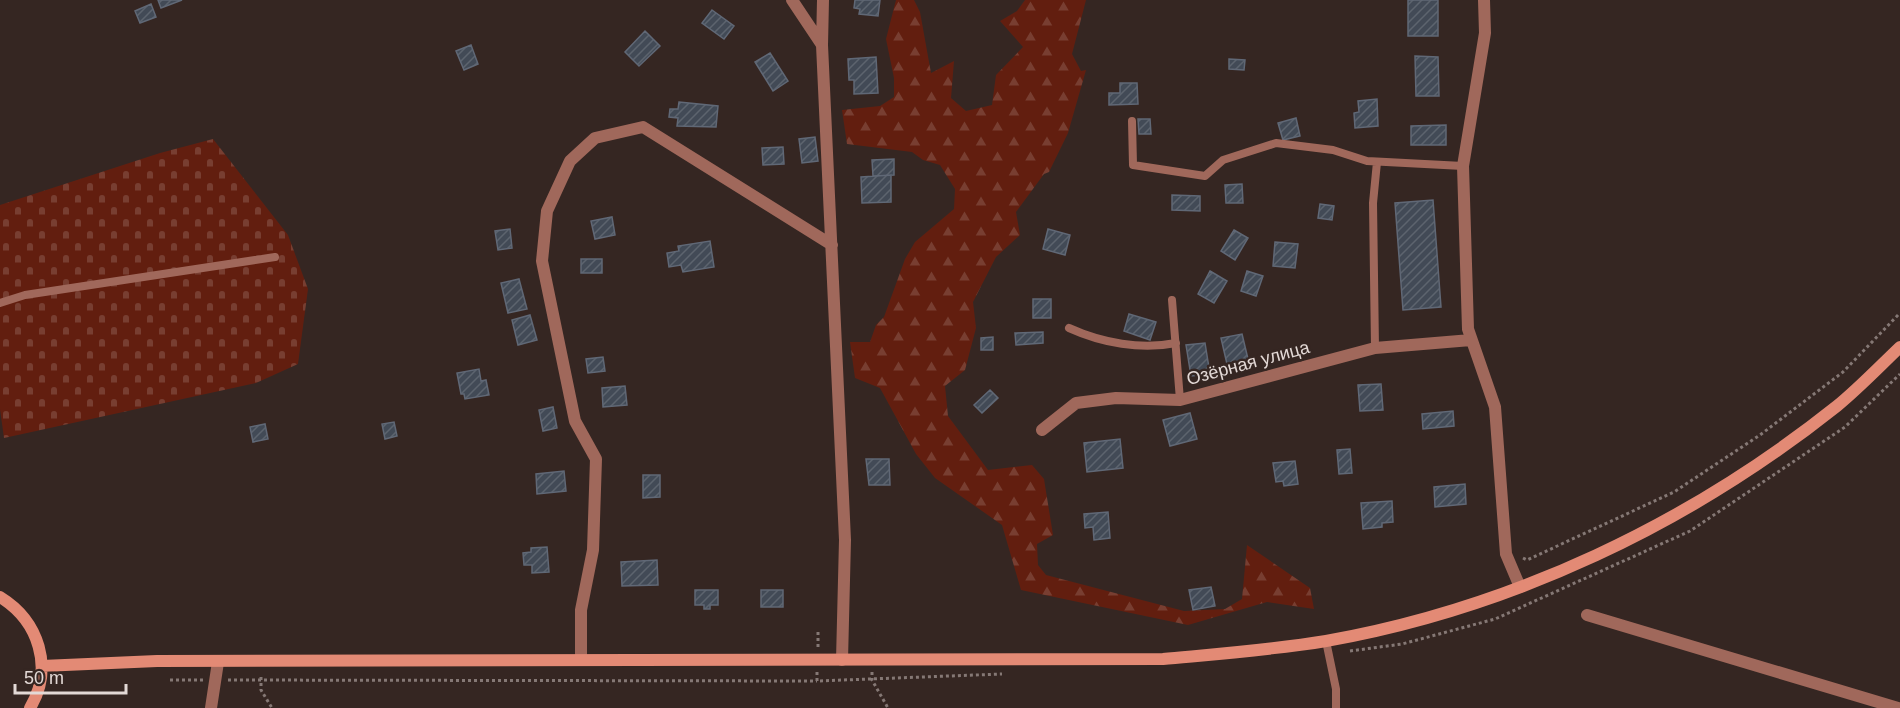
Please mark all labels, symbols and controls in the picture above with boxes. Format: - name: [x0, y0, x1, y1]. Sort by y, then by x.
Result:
- street label: Озёрная улица: [1184, 337, 1313, 389]
- scale bar: [15, 657, 126, 695]
- text: 50 m: [24, 668, 64, 688]

